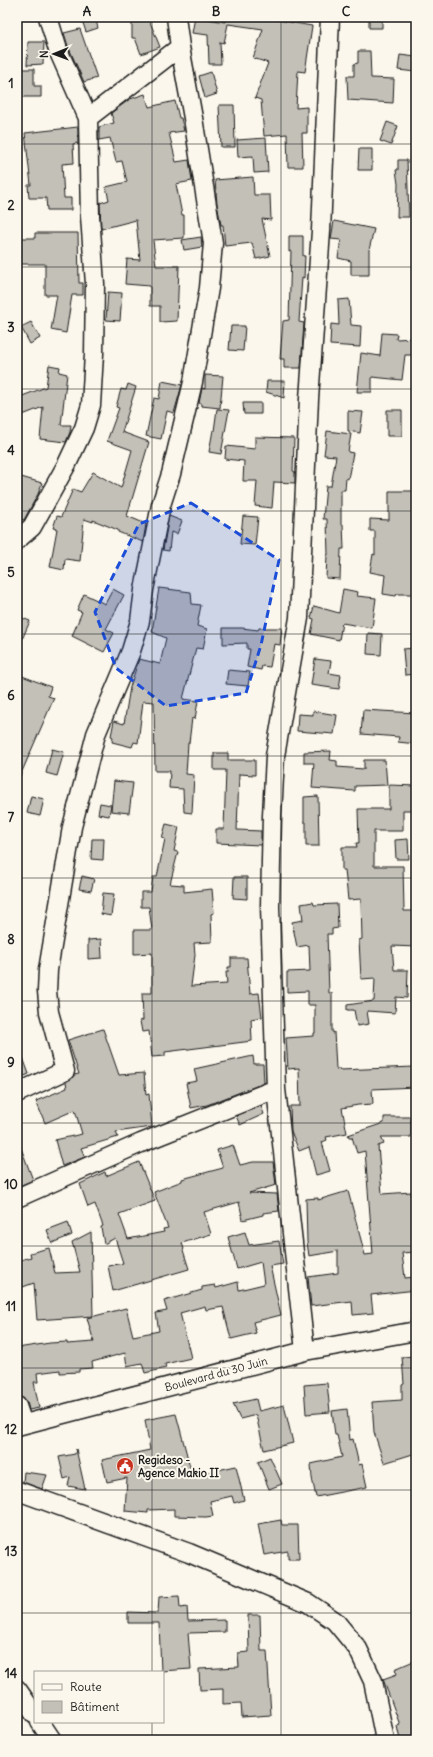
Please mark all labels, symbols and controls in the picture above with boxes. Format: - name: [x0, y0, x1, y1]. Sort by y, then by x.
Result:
- text: A: [83, 3, 92, 20]
- text: B: [212, 3, 221, 20]
- text: C: [342, 3, 351, 20]
- north arrow: [34, 34, 74, 74]
- text: N: [37, 50, 51, 58]
- text: 1: [8, 75, 14, 92]
- text: 2: [7, 197, 15, 214]
- text: 3: [7, 319, 15, 336]
- text: 4: [7, 442, 15, 459]
- text: 5: [7, 564, 15, 581]
- text: 6: [7, 687, 15, 704]
- text: 7: [8, 809, 15, 826]
- text: 8: [7, 931, 15, 948]
- text: 9: [7, 1054, 15, 1071]
- text: 10: [4, 1176, 18, 1193]
- text: 11: [6, 1298, 16, 1315]
- street label: Boulevard du 30 Juin: [163, 1354, 269, 1394]
- text: 12: [5, 1421, 17, 1438]
- place label: Regideso - Agence Makio II: [138, 1453, 219, 1481]
- public building icon: Regideso - Agence Makio II: [115, 1456, 135, 1476]
- text: 13: [5, 1543, 17, 1560]
- text: 14: [5, 1665, 18, 1682]
- legend: [34, 1671, 164, 1723]
- text: Route: [70, 1679, 102, 1694]
- text: Bâtiment: [70, 1699, 119, 1714]

